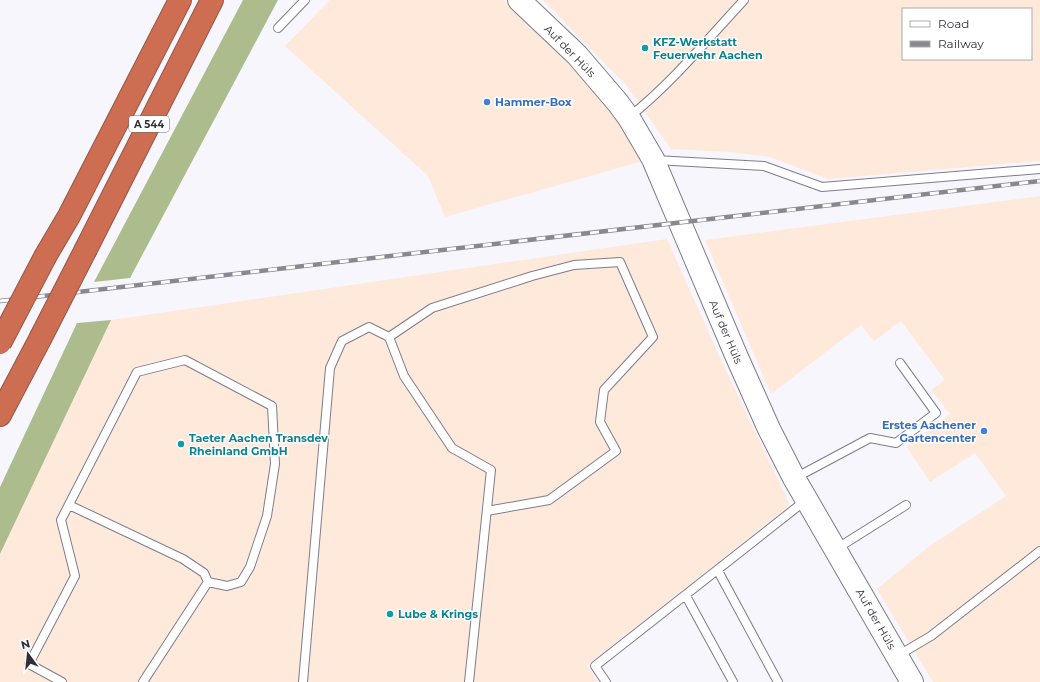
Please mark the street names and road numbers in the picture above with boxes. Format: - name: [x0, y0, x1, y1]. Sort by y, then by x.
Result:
- street label: Auf der Hüls: [541, 22, 599, 81]
- road number: A 544: [129, 116, 169, 132]
- street label: Auf der Hüls: [706, 298, 746, 367]
- street label: Auf der Hüls: [853, 586, 899, 652]

